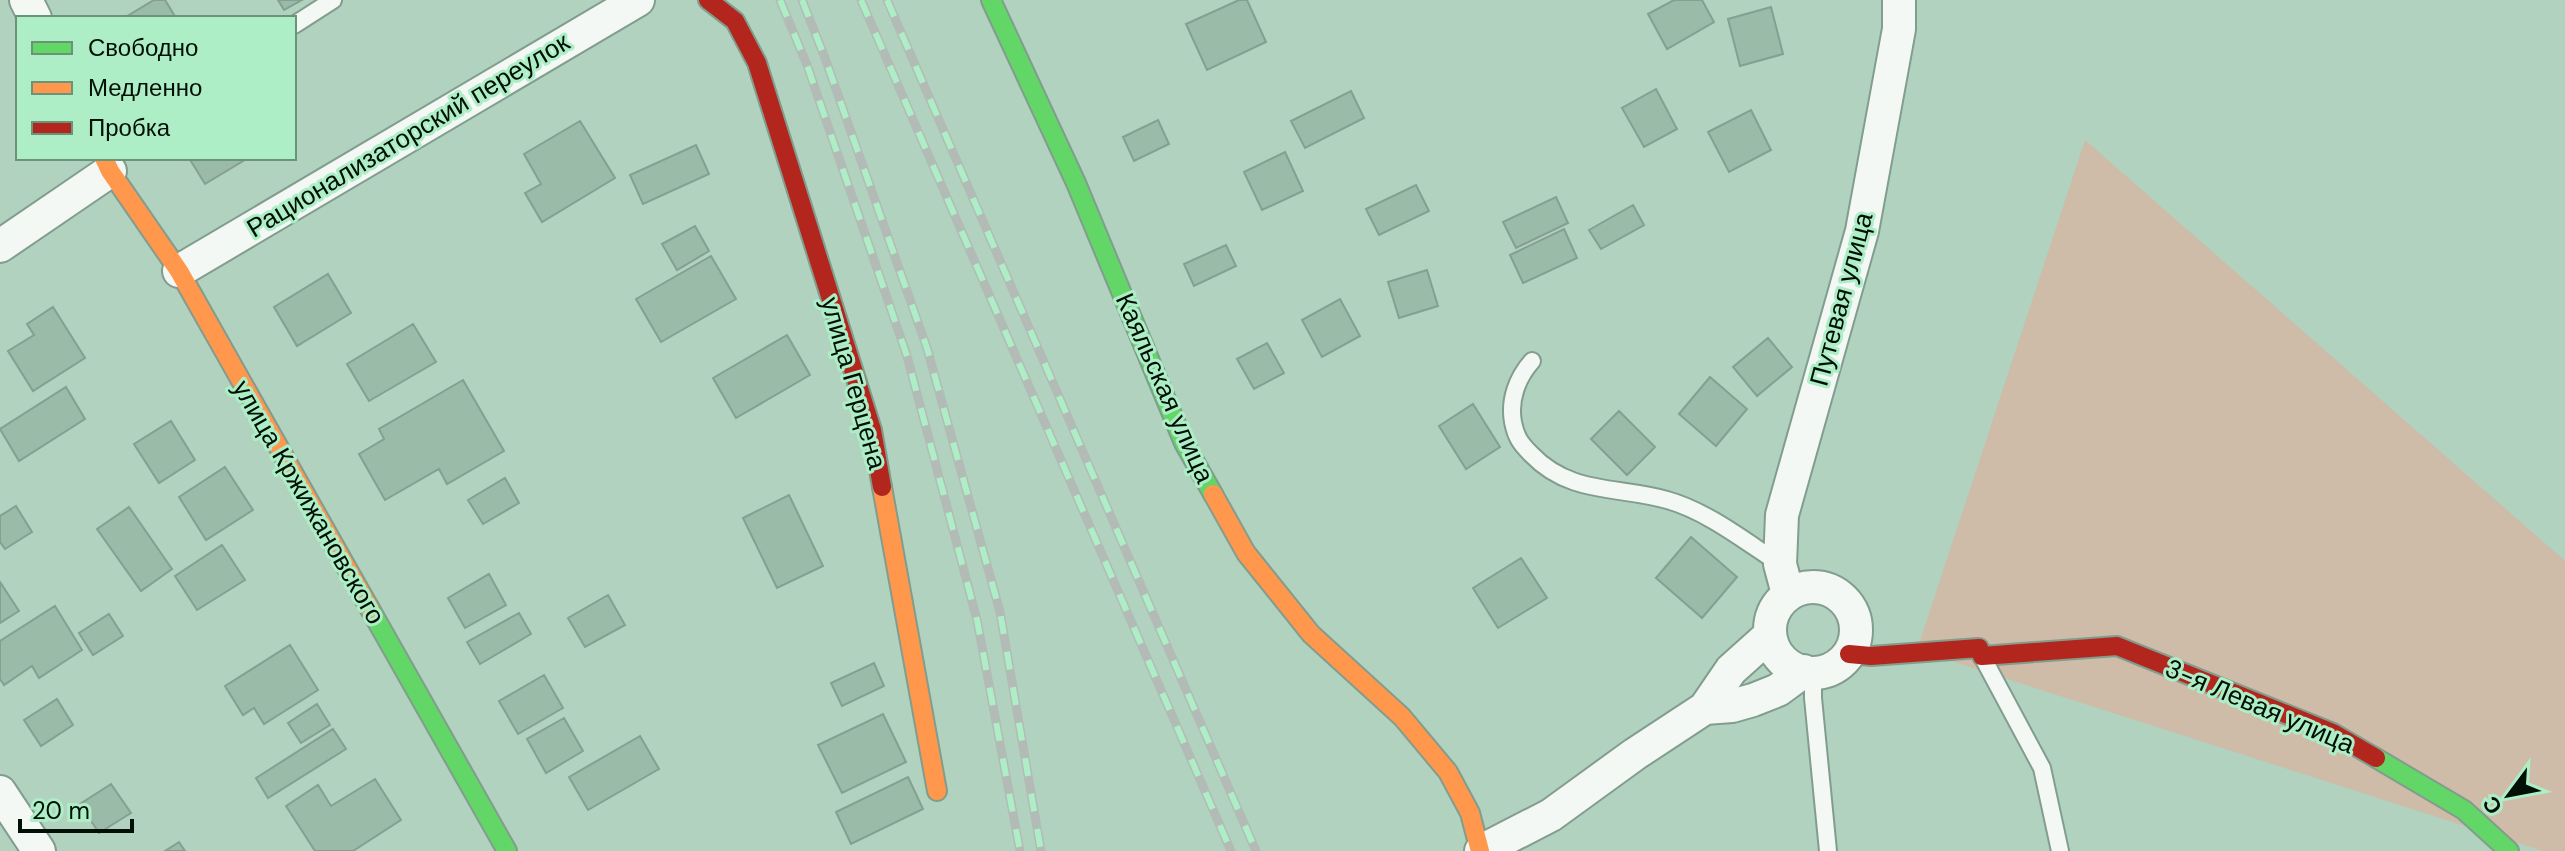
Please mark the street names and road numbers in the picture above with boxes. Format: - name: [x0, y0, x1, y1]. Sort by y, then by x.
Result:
- street label: Рационализаторский переулок: [240, 25, 576, 245]
- street label: Путевая улица: [1802, 208, 1881, 389]
- street label: Каяльская улица: [1108, 288, 1222, 489]
- street label: улица Герцена: [813, 293, 895, 474]
- street label: улица Кржижановского: [225, 374, 393, 630]
- street label: 3-я Левая улица: [2160, 651, 2360, 761]

